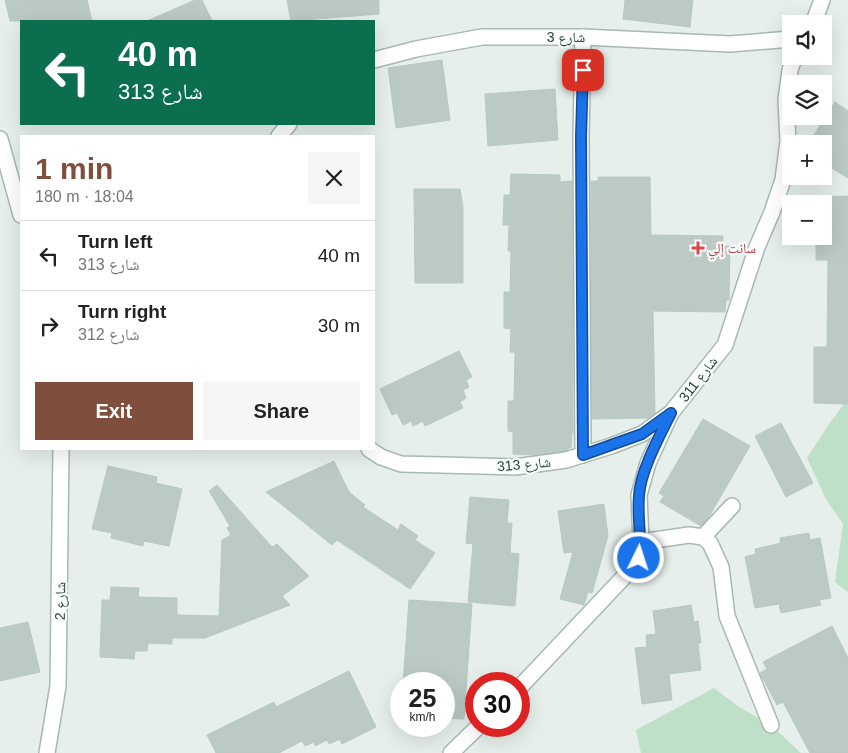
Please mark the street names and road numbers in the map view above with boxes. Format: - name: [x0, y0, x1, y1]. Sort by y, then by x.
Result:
- street label: شارع 3: [547, 29, 585, 47]
- street label: شارع 311: [675, 353, 722, 406]
- street label: شارع 313: [496, 454, 552, 476]
- street label: شارع 2: [52, 582, 70, 620]

